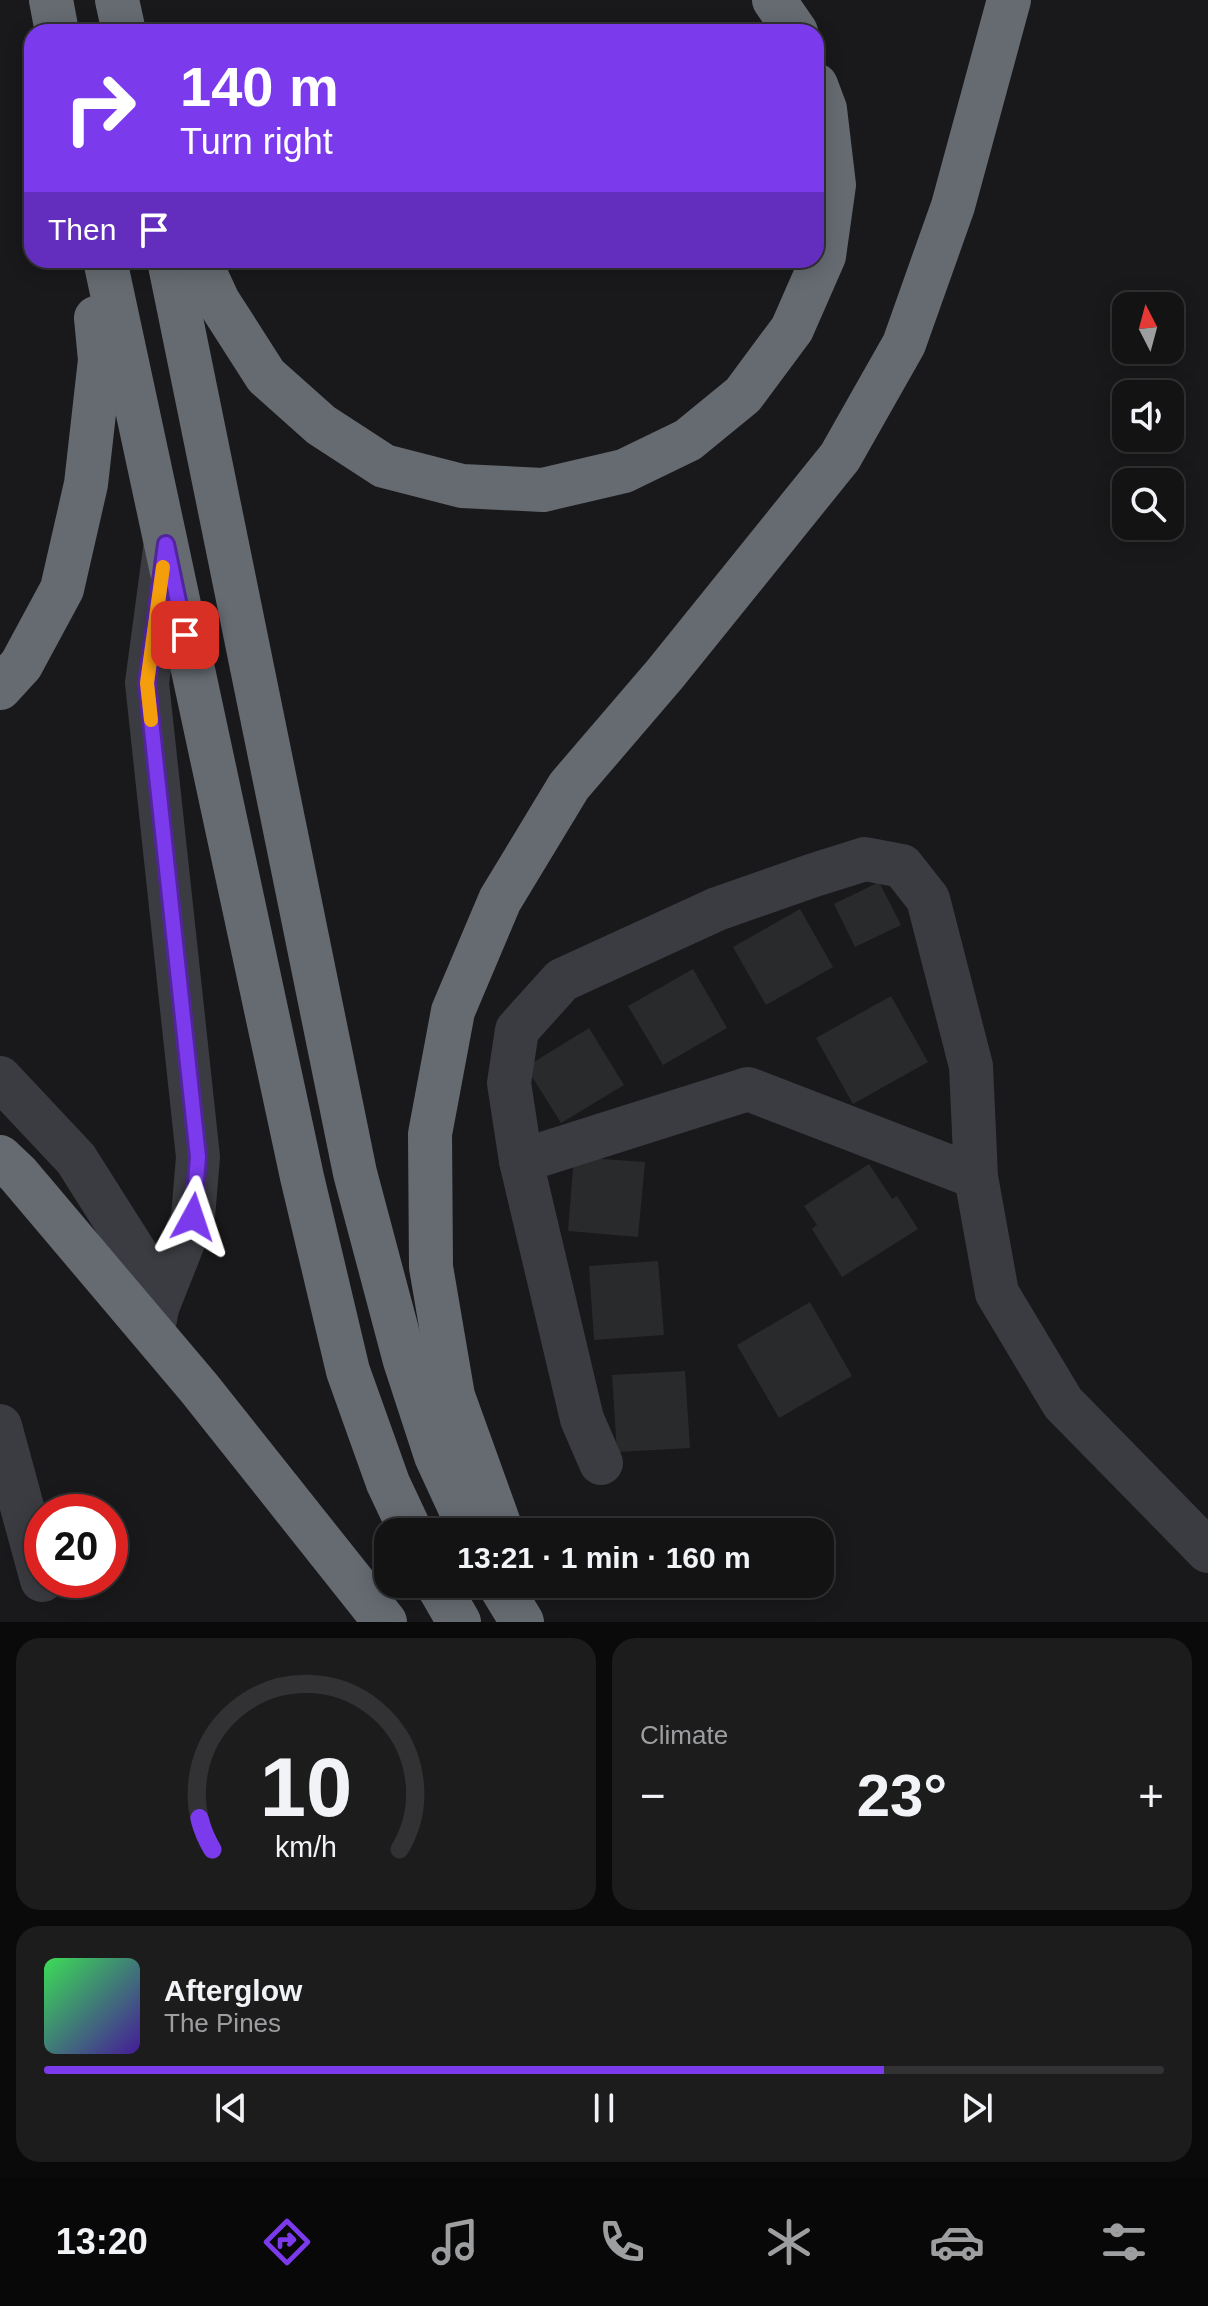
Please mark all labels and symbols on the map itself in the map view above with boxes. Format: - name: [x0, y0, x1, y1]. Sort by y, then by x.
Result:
- north arrow: [1112, 292, 1184, 364]
- pin: [151, 601, 219, 669]
- position arrow: [151, 1175, 235, 1259]
- speed limit sign: 20: [24, 1494, 128, 1598]

